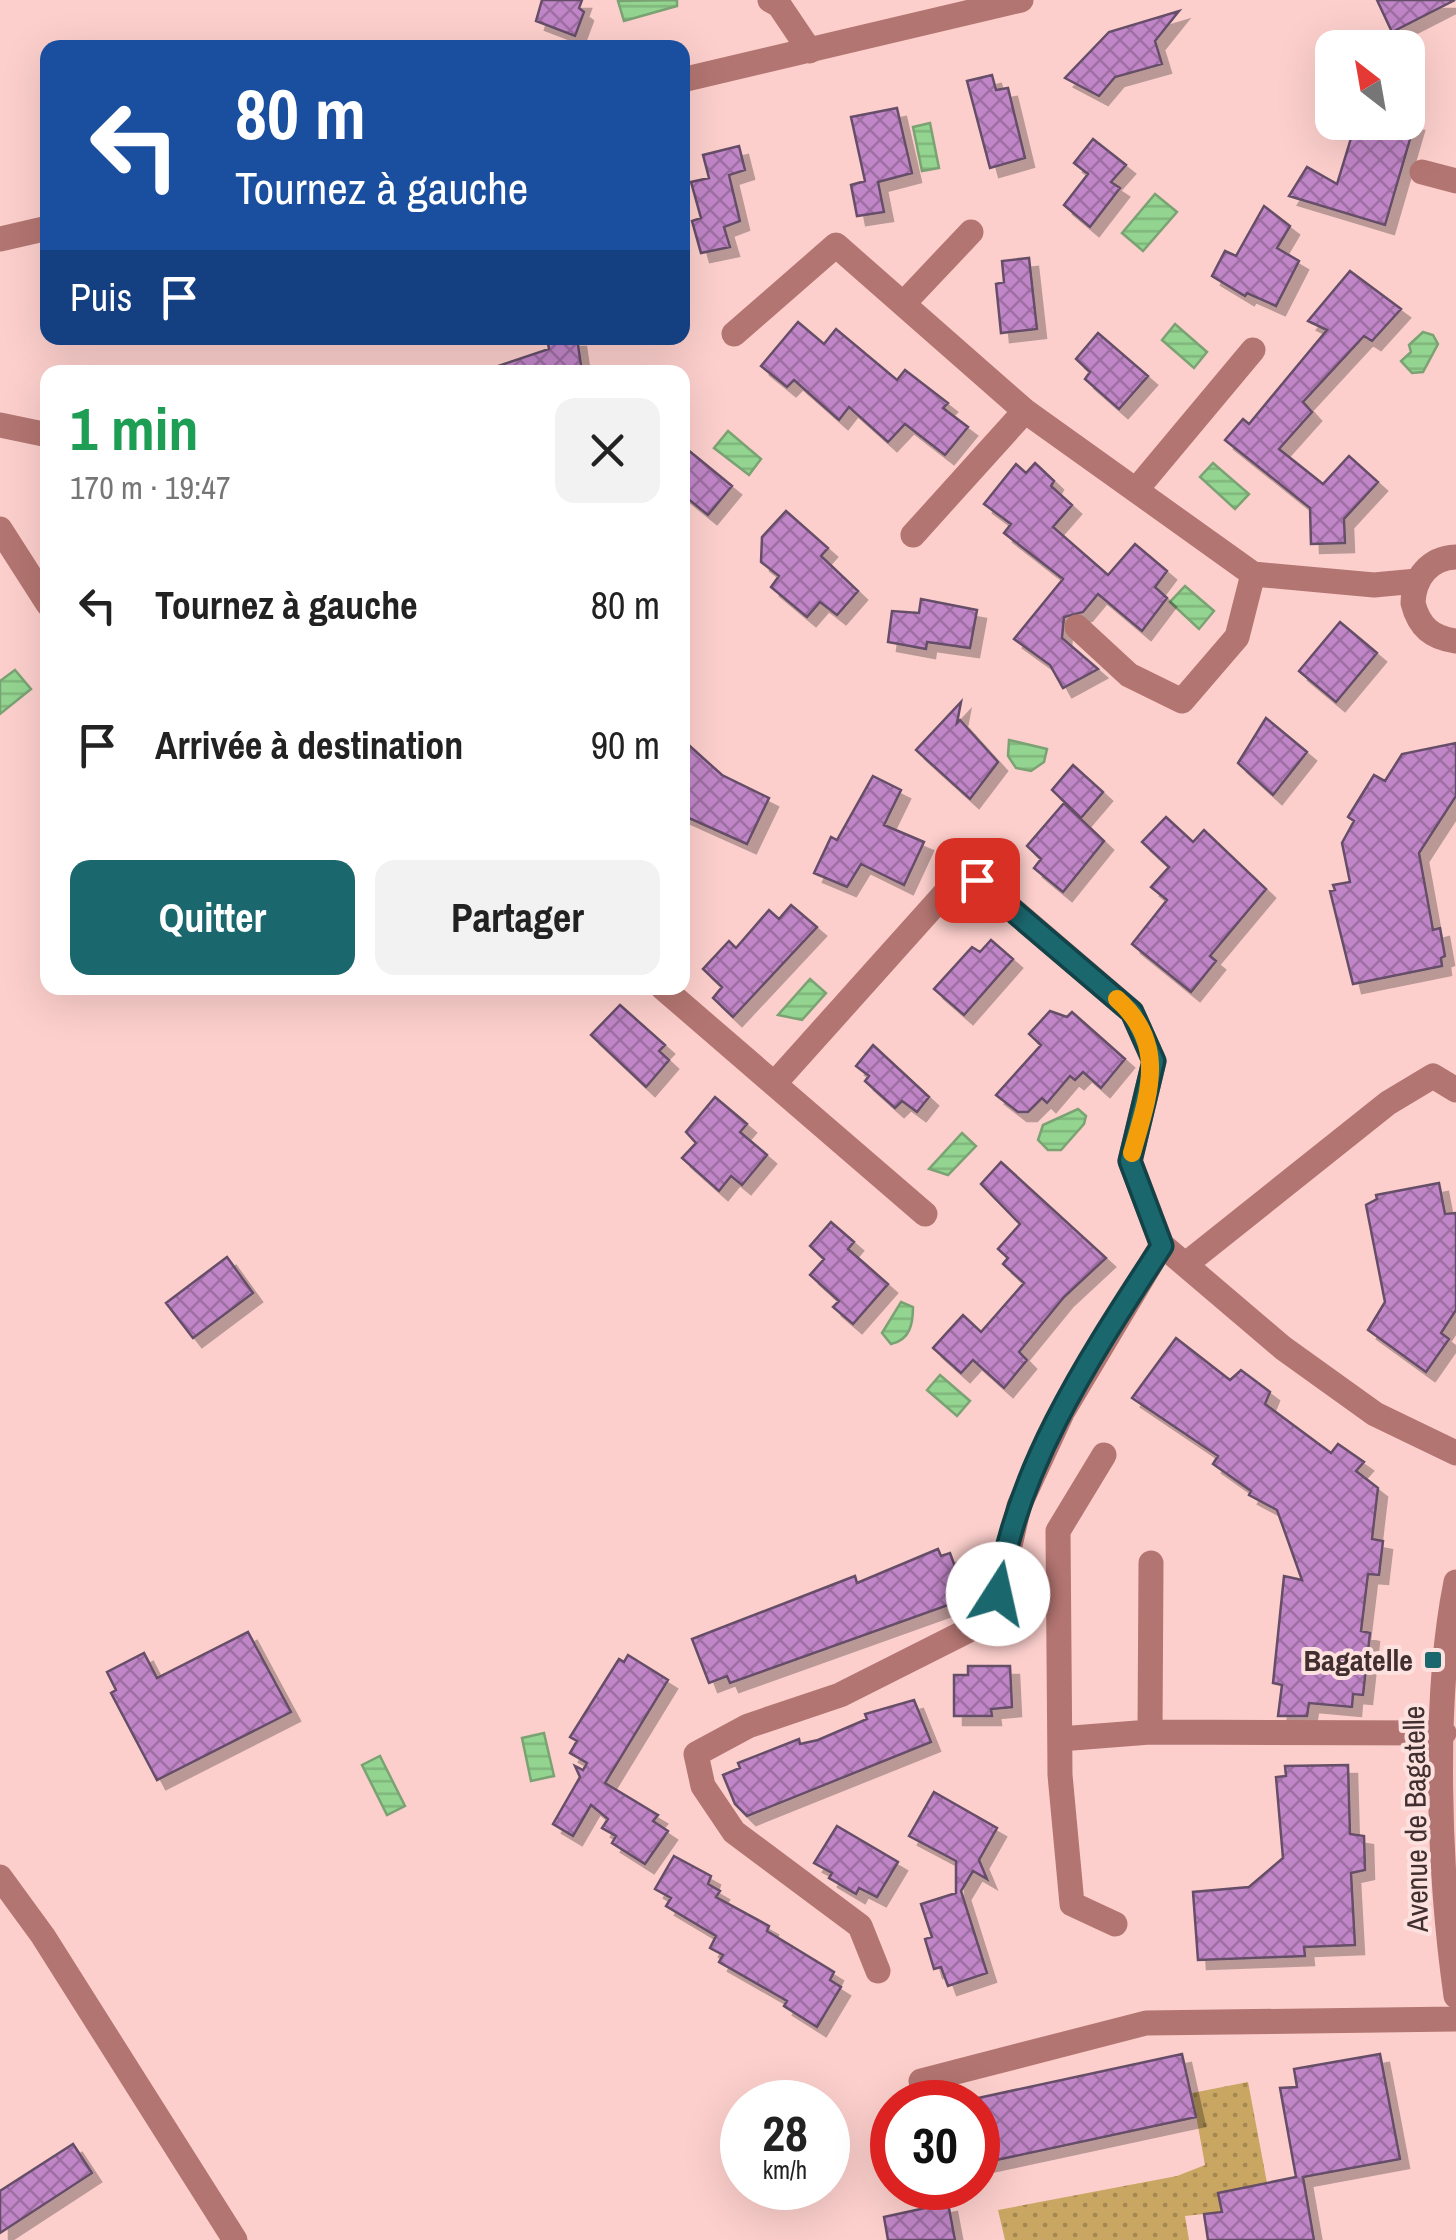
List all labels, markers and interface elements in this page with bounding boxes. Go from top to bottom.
north arrow [1315,30,1425,140]
map controls [1315,30,1425,140]
text: 80 m [235,67,366,161]
icon: left [70,80,200,210]
text: Tournez à gauche [235,157,528,218]
icon: arrive [152,270,207,325]
text: Puis [70,272,132,323]
text: 1 min [70,388,199,469]
button: close [555,398,660,503]
text: 170 m · 19:47 [70,466,230,509]
icon: left [70,578,125,633]
text: Tournez à gauche [155,580,418,631]
text: 80 m [591,580,660,631]
icon: arrive [70,718,125,773]
text: Arrivée à destination [155,720,463,771]
text: 90 m [591,720,660,771]
pin [935,838,1020,923]
icon: arrive [950,853,1005,908]
button: Quitter [70,860,355,975]
button: Partager [375,860,660,975]
position arrow [946,1542,1050,1646]
place label: Bagatelle [1304,1640,1413,1680]
marker: Bagatelle [1422,1649,1444,1671]
street label: Avenue de Bagatelle [1393,1705,1437,1934]
speed limit sign: 30 [870,2080,1000,2210]
text: 28 [762,2099,808,2167]
text: km/h [763,2153,807,2187]

